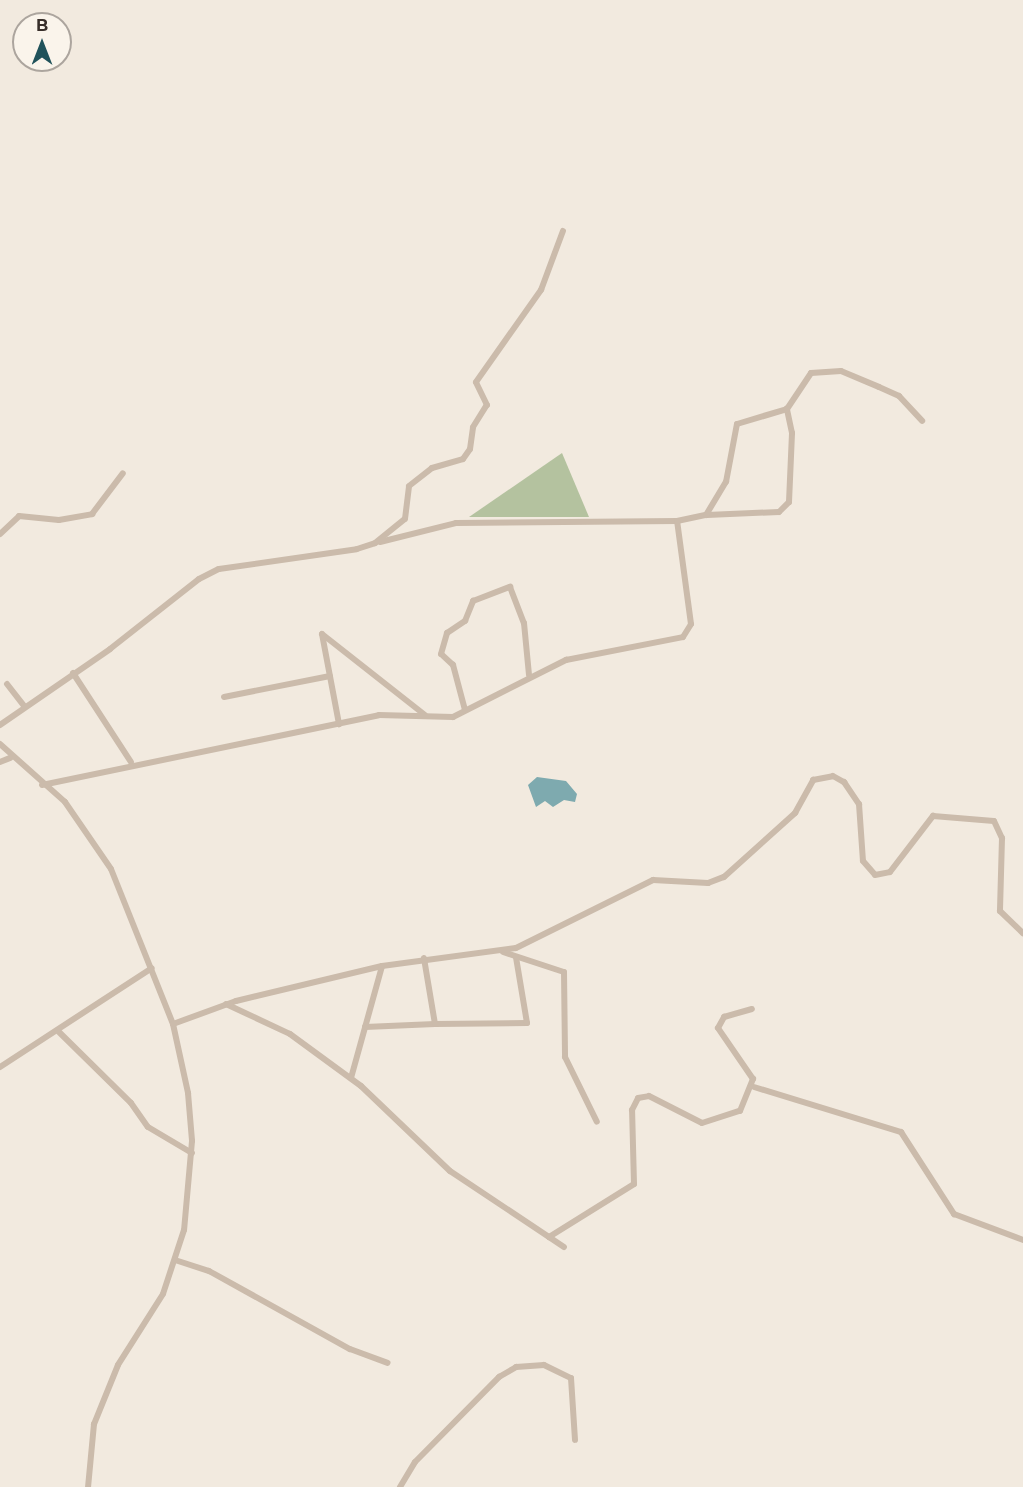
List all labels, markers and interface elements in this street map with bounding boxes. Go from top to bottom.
north arrow [12,12,72,72]
text: B [36,16,48,35]

